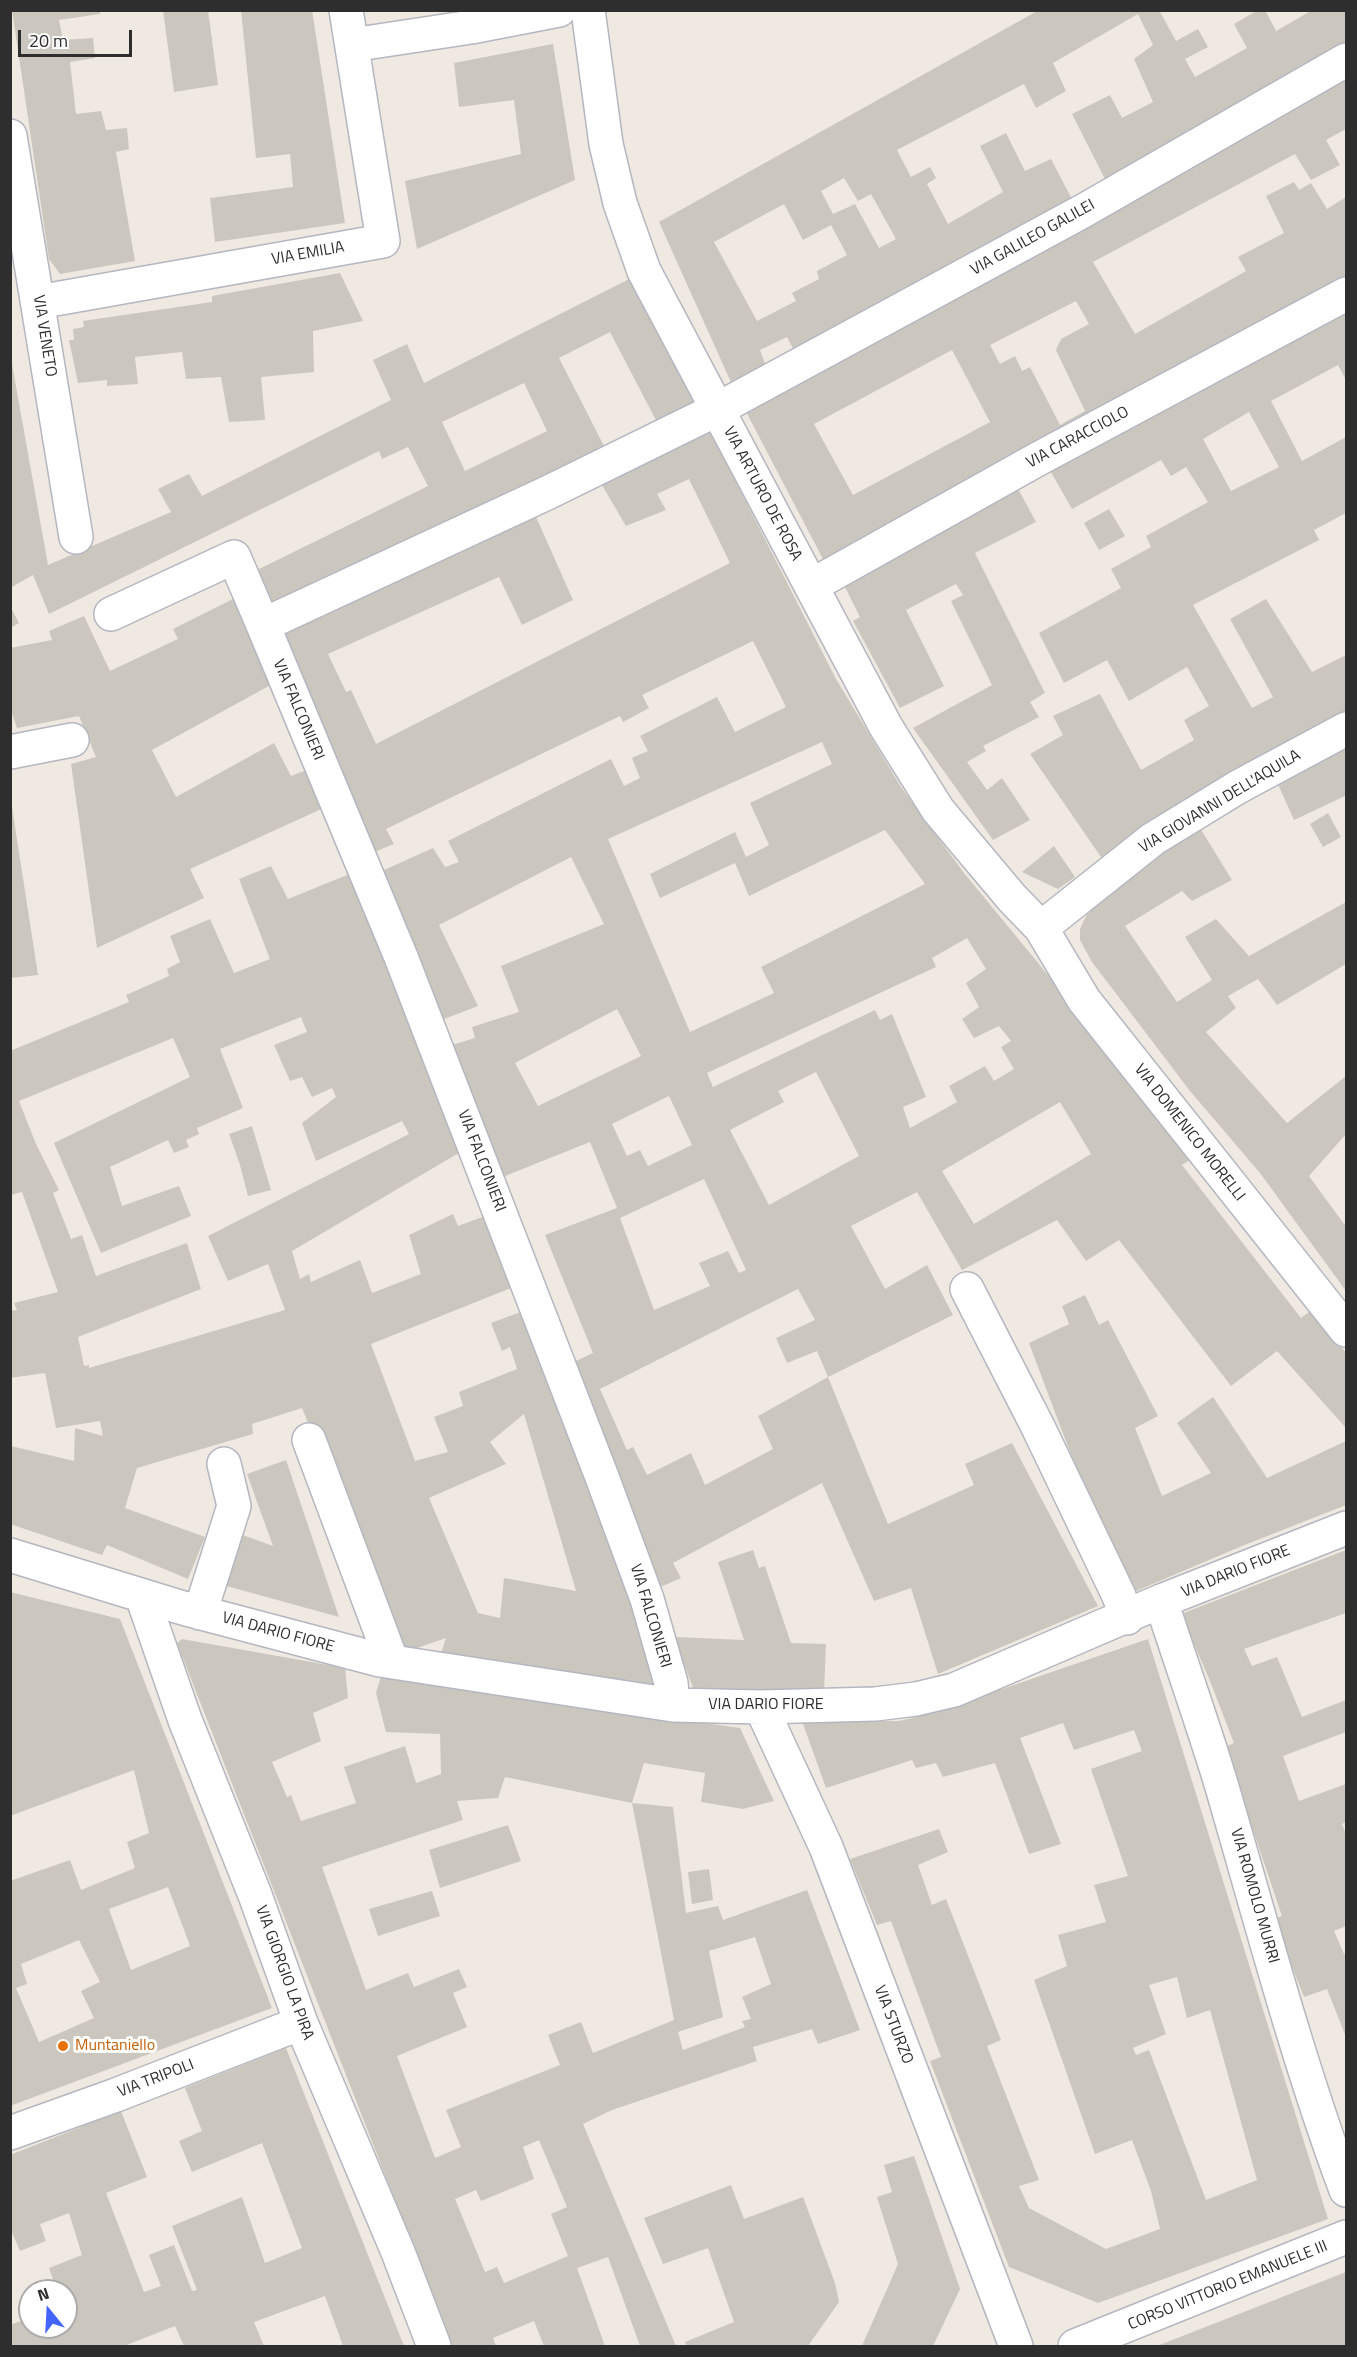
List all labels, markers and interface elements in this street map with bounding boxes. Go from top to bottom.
scale bar [21,18,135,56]
text: 20 m [29,27,68,54]
street label: VIA GALILEO GALILEI [967,196,1099,280]
street label: VIA EMILIA [270,238,346,270]
street label: VIA VENETO [28,294,60,378]
street label: VIA CARACCIOLO [1023,403,1133,473]
street label: VIA ARTURO DE ROSA [718,424,806,564]
street label: VIA FALCONIERI [268,657,328,763]
street label: VIA GIOVANNI DELL'AQUILA [1136,746,1304,858]
street label: VIA DOMENICO MORELLI [1129,1061,1249,1205]
street label: VIA FALCONIERI [453,1107,509,1215]
street label: VIA DARIO FIORE [1179,1541,1293,1603]
street label: VIA FALCONIERI [625,1562,675,1670]
street label: VIA DARIO FIORE [220,1609,336,1657]
street label: VIA DARIO FIORE [708,1695,824,1715]
street label: VIA ROMOLO MURRI [1226,1826,1282,1966]
street label: VIA GIORGIO LA PIRA [251,1903,317,2043]
street label: VIA STURZO [869,1983,917,2067]
place label: Muntaniello [75,2036,155,2056]
marker: Muntaniello [56,2039,70,2053]
street label: VIA TRIPOLI [115,2056,197,2102]
street label: CORSO VITTORIO EMANUELE III [1125,2237,1331,2335]
north arrow [18,2279,78,2339]
text: N [34,2281,52,2307]

